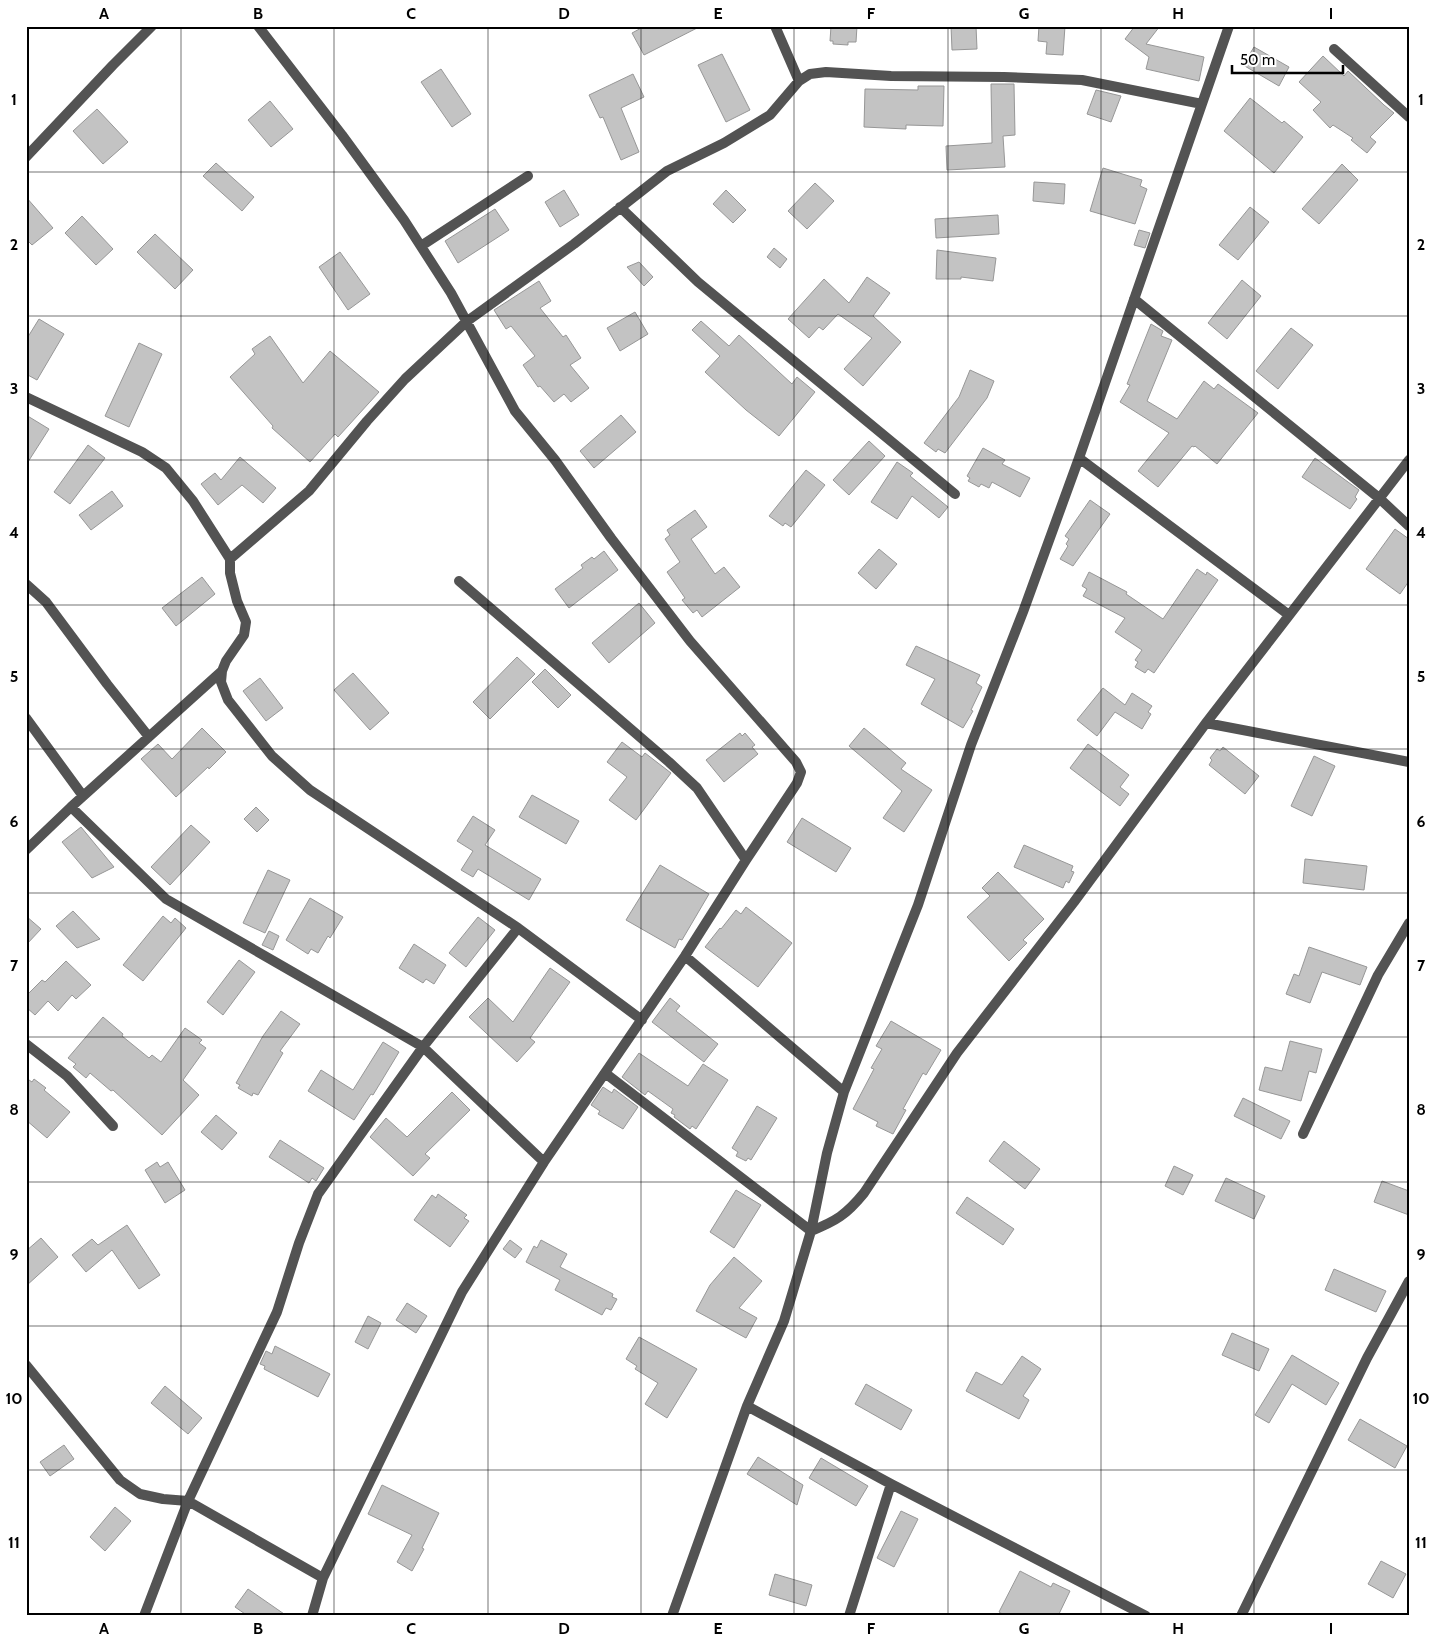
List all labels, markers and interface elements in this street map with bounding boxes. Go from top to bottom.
text: A [99,4,109,23]
text: B [253,4,263,23]
text: C [406,4,416,23]
text: D [558,4,570,23]
text: E [713,4,723,23]
text: F [867,4,876,23]
text: G [1019,4,1029,23]
text: H [1172,4,1184,23]
text: I [1329,4,1333,23]
scale bar [1232,42,1344,74]
text: 50 m [1240,51,1275,69]
text: 1 [11,90,17,109]
text: 1 [1418,90,1424,109]
text: 2 [10,235,18,254]
text: 2 [1417,235,1425,254]
text: 3 [10,379,18,398]
text: 3 [1417,379,1425,398]
text: 4 [9,523,19,542]
text: 4 [1416,523,1426,542]
text: 5 [10,667,18,686]
text: 5 [1417,667,1425,686]
text: 6 [10,812,19,831]
text: 6 [1417,812,1426,831]
text: 7 [10,956,19,975]
text: 7 [1417,956,1426,975]
text: 8 [9,1100,19,1119]
text: 8 [1416,1100,1426,1119]
text: 9 [10,1245,19,1264]
text: 9 [1417,1245,1426,1264]
text: 10 [5,1389,23,1408]
text: 10 [1412,1389,1430,1408]
text: 11 [8,1533,20,1552]
text: 11 [1415,1533,1427,1552]
text: A [99,1619,109,1638]
text: B [253,1619,263,1638]
text: C [406,1619,416,1638]
text: D [558,1619,570,1638]
text: E [713,1619,723,1638]
text: F [867,1619,876,1638]
text: G [1019,1619,1029,1638]
text: H [1172,1619,1184,1638]
text: I [1329,1619,1333,1638]

